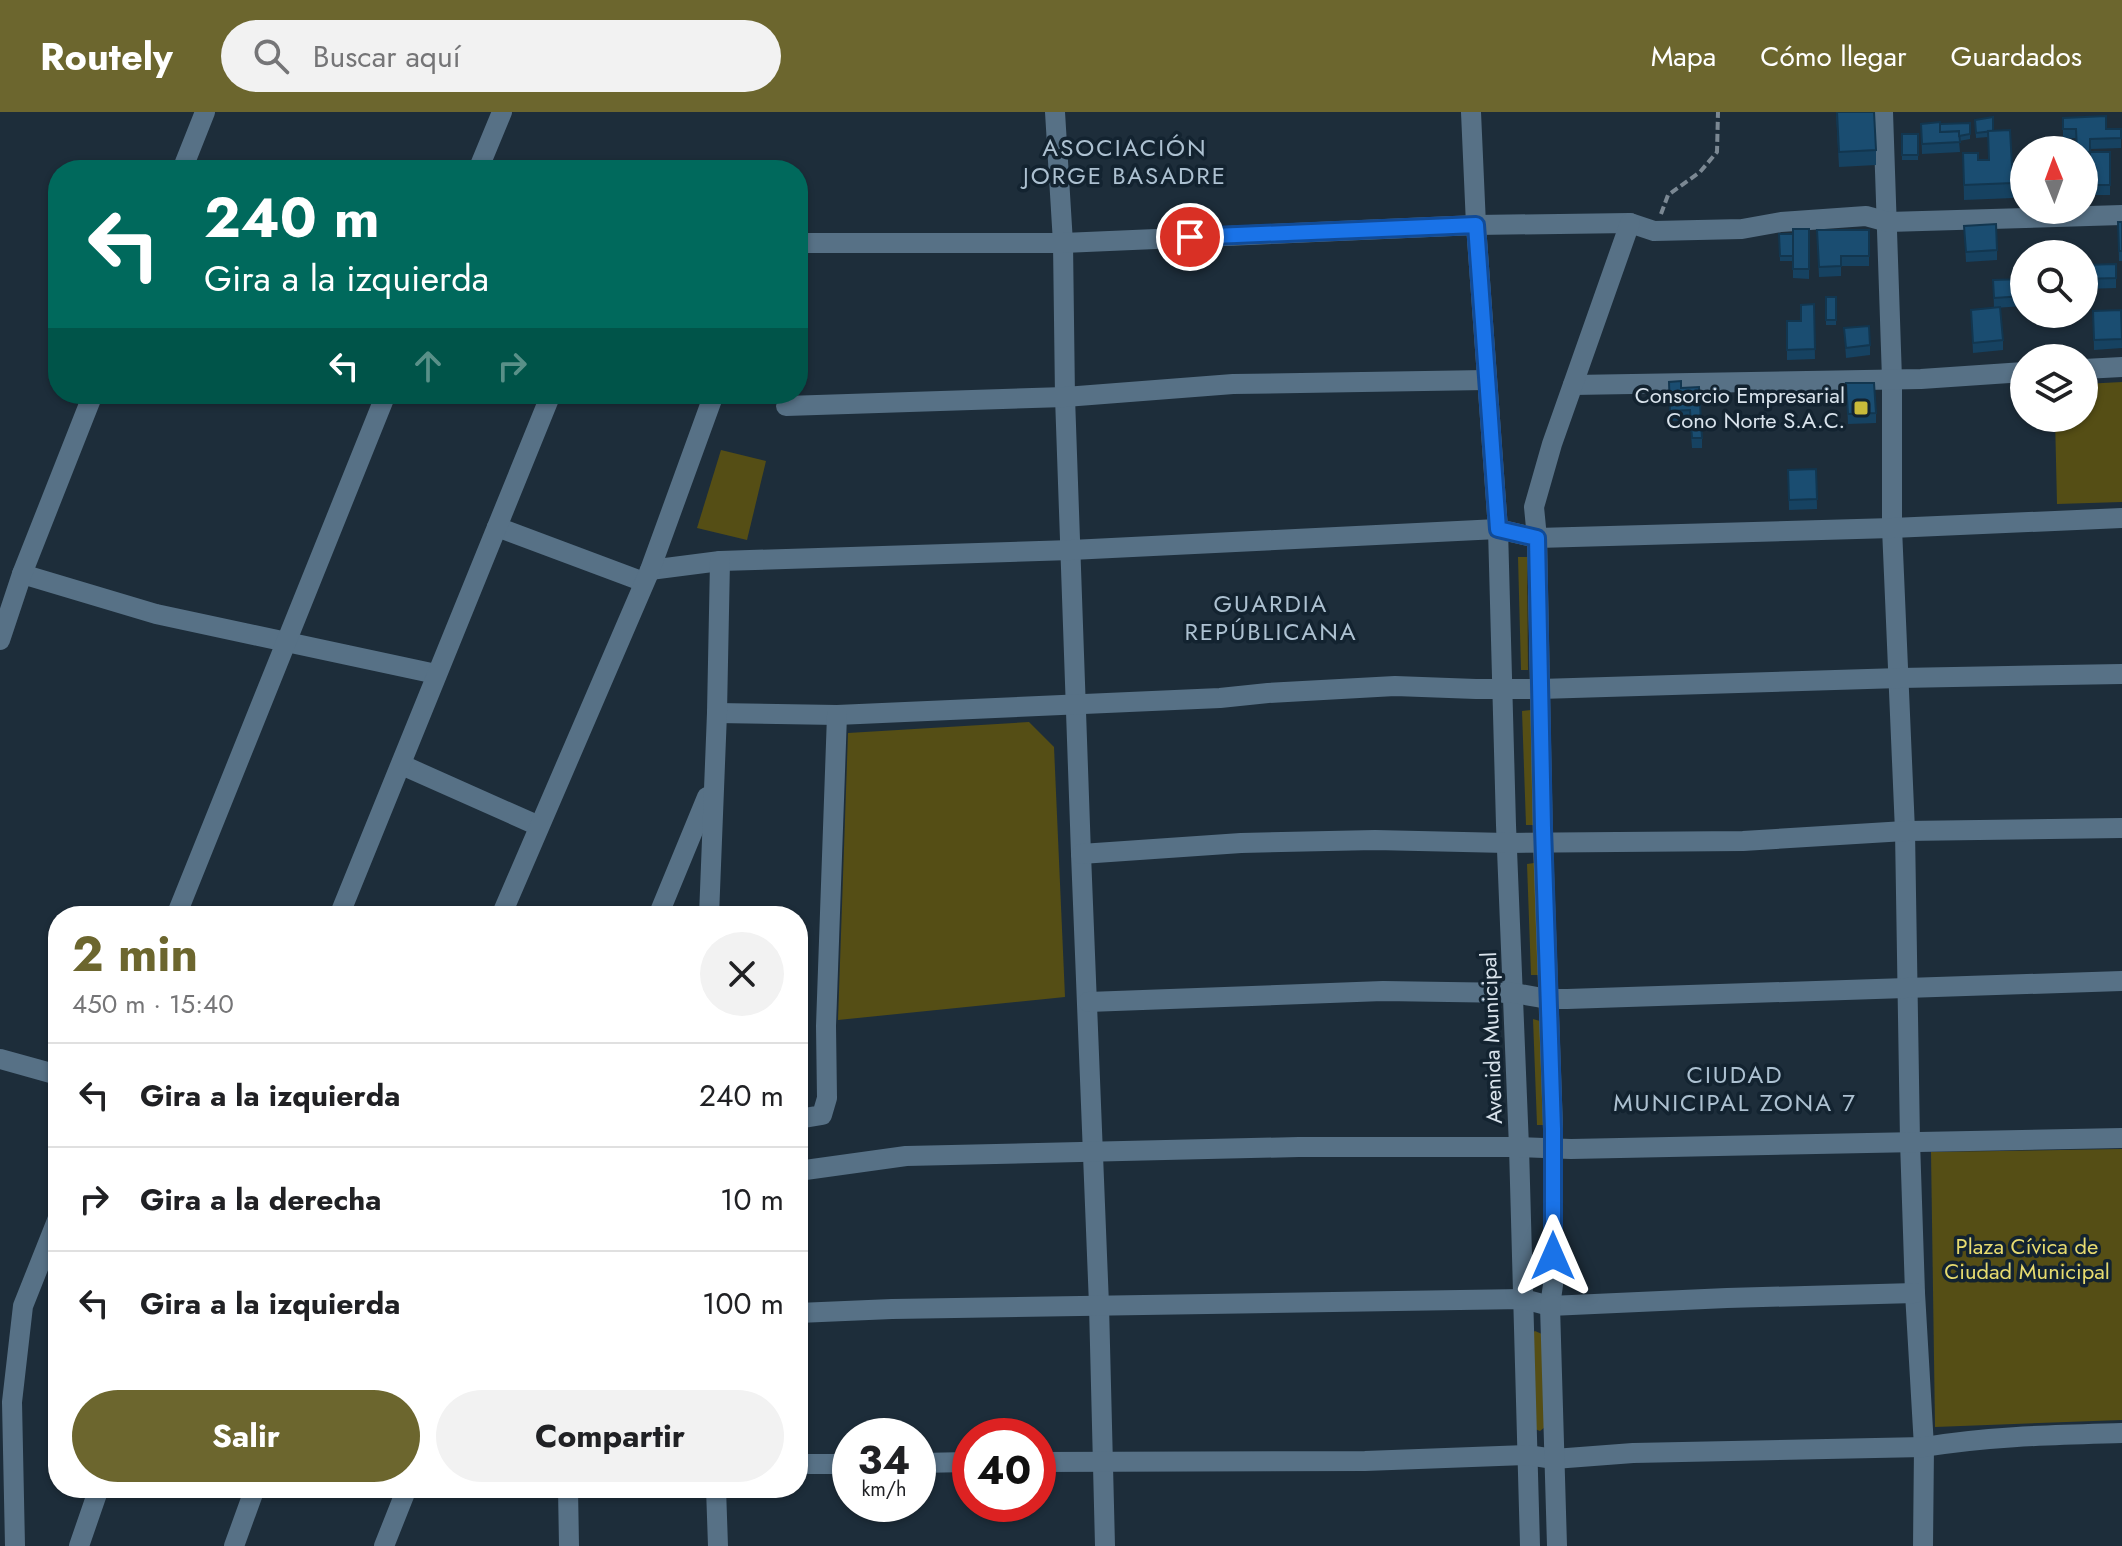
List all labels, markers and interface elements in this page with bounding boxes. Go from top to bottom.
search box [221,20,781,92]
text: Routely [40,29,173,84]
icon: search [249,34,293,78]
text: Buscar aquí [313,35,461,78]
text: Mapa [1651,36,1716,77]
text: Cómo llegar [1760,36,1907,77]
text: Guardados [1951,36,2082,77]
district label: ASOCIACIÓN JORGE BASADRE [1020,130,1227,193]
north arrow [2010,136,2098,224]
map controls [2010,136,2098,432]
text: 240 m [204,177,380,258]
icon: left [72,192,176,296]
pin [1156,203,1224,271]
icon: arrive [1168,215,1212,259]
button: search [2010,240,2098,328]
text: Gira a la izquierda [204,252,489,304]
icon: left [322,344,366,388]
icon: ahead [406,344,450,388]
icon: right [490,344,534,388]
button: layers [2010,344,2098,432]
place label: Consorcio Empresarial Cono Norte S.A.C. [1635,379,1845,436]
marker: Consorcio Empresarial Cono Norte S.A.C. [1852,399,1870,417]
district label: GUARDIA REPÚBLICANA [1184,586,1358,649]
text: 2 min [72,920,198,989]
button: close [700,932,784,1016]
street label: Avenida Municipal [1472,951,1510,1125]
text: 450 m · 15:40 [72,985,234,1023]
district label: CIUDAD MUNICIPAL ZONA 7 [1613,1057,1857,1120]
icon: left [72,1073,116,1117]
text: Gira a la izquierda [140,1074,400,1117]
text: 240 m [699,1074,784,1117]
icon: right [72,1177,116,1221]
text: Gira a la derecha [140,1178,381,1221]
text: 10 m [720,1178,784,1221]
position arrow [1511,1214,1595,1298]
park label: Plaza Cívica de Ciudad Municipal [1944,1230,2110,1287]
icon: left [72,1281,116,1325]
text: Gira a la izquierda [140,1282,400,1325]
text: 100 m [702,1282,784,1325]
button: Salir [72,1390,420,1482]
button: Compartir [436,1390,784,1482]
speed limit sign: 40 [952,1418,1056,1522]
text: 34 [858,1431,910,1489]
text: km/h [861,1475,907,1504]

